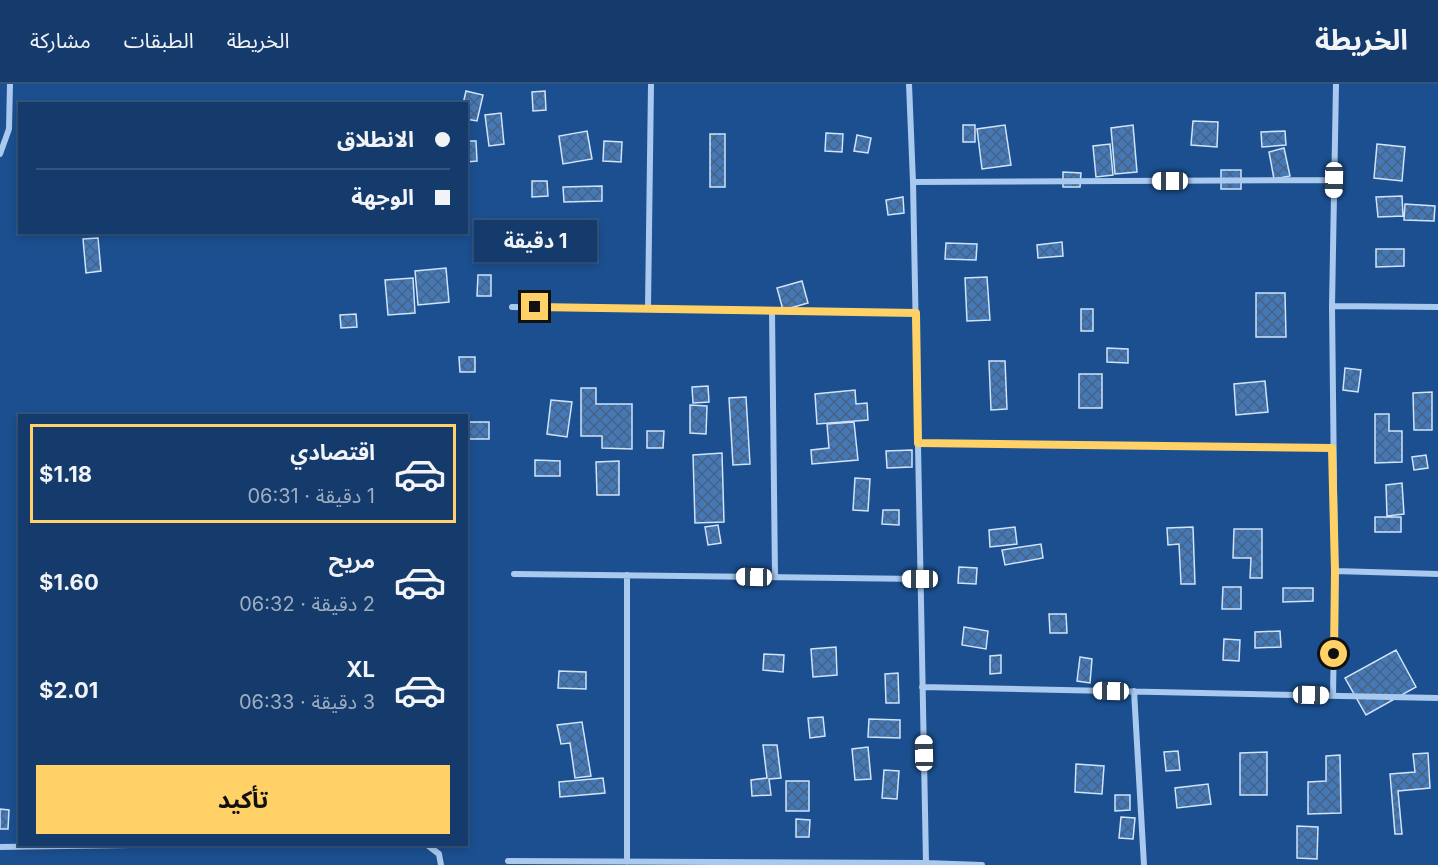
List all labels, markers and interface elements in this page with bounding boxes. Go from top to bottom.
text: الخريطة [1315,23,1408,57]
text: مشاركة [30,28,91,53]
text: الطبقات [124,28,194,53]
text: الخريطة [227,28,290,53]
text: الانطلاق [337,126,414,152]
car [1325,162,1343,198]
car [1152,172,1188,190]
text: الوجهة [351,184,414,210]
callout: 1 دقيقة [474,220,596,262]
text: 1 دقيقة [504,229,567,253]
route end [521,293,548,320]
text: اقتصادي [290,439,375,465]
icon: car [393,447,447,501]
text: $1.18 [39,461,92,487]
text: 1 دقيقة · 06:31 [247,484,375,508]
text: مريح [329,547,375,573]
icon: car [393,555,447,609]
car [736,568,772,586]
text: $1.60 [39,569,99,595]
car [902,570,938,588]
text: 2 دقيقة · 06:32 [239,592,375,616]
route start [1320,640,1347,667]
text: XL [346,656,375,682]
icon: car [393,663,447,717]
text: $2.01 [39,677,98,703]
car [1093,682,1129,700]
car [1293,686,1329,704]
text: 3 دقيقة · 06:33 [239,690,375,714]
car [915,735,933,771]
button: تأكيد [36,765,450,834]

